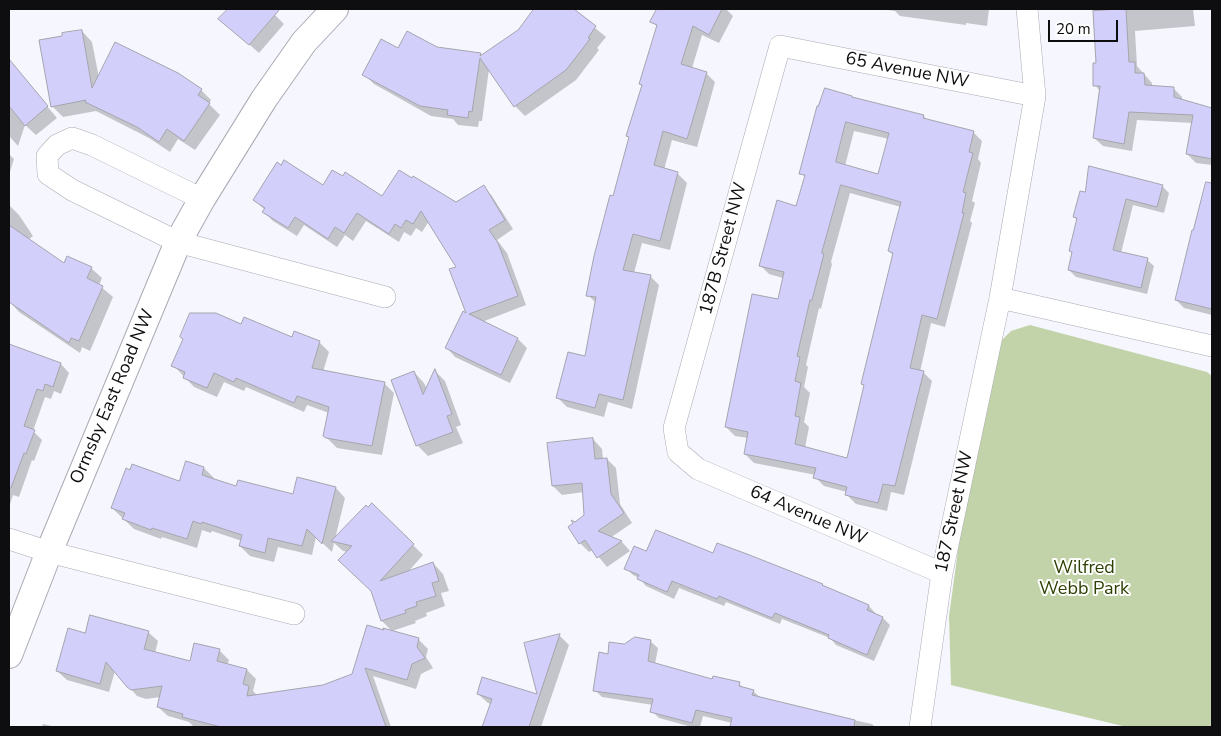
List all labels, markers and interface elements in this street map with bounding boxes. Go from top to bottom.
scale bar [1051,10,1121,42]
text: 20 m [1056,19,1091,39]
street label: 65 Avenue NW [843,48,971,94]
street label: 187B Street NW [696,180,752,318]
street label: Ormsby East Road NW [66,306,160,488]
street label: 187 Street NW [932,449,978,575]
street label: 64 Avenue NW [746,482,870,550]
park label: Wilfred Webb Park [1039,558,1129,600]

